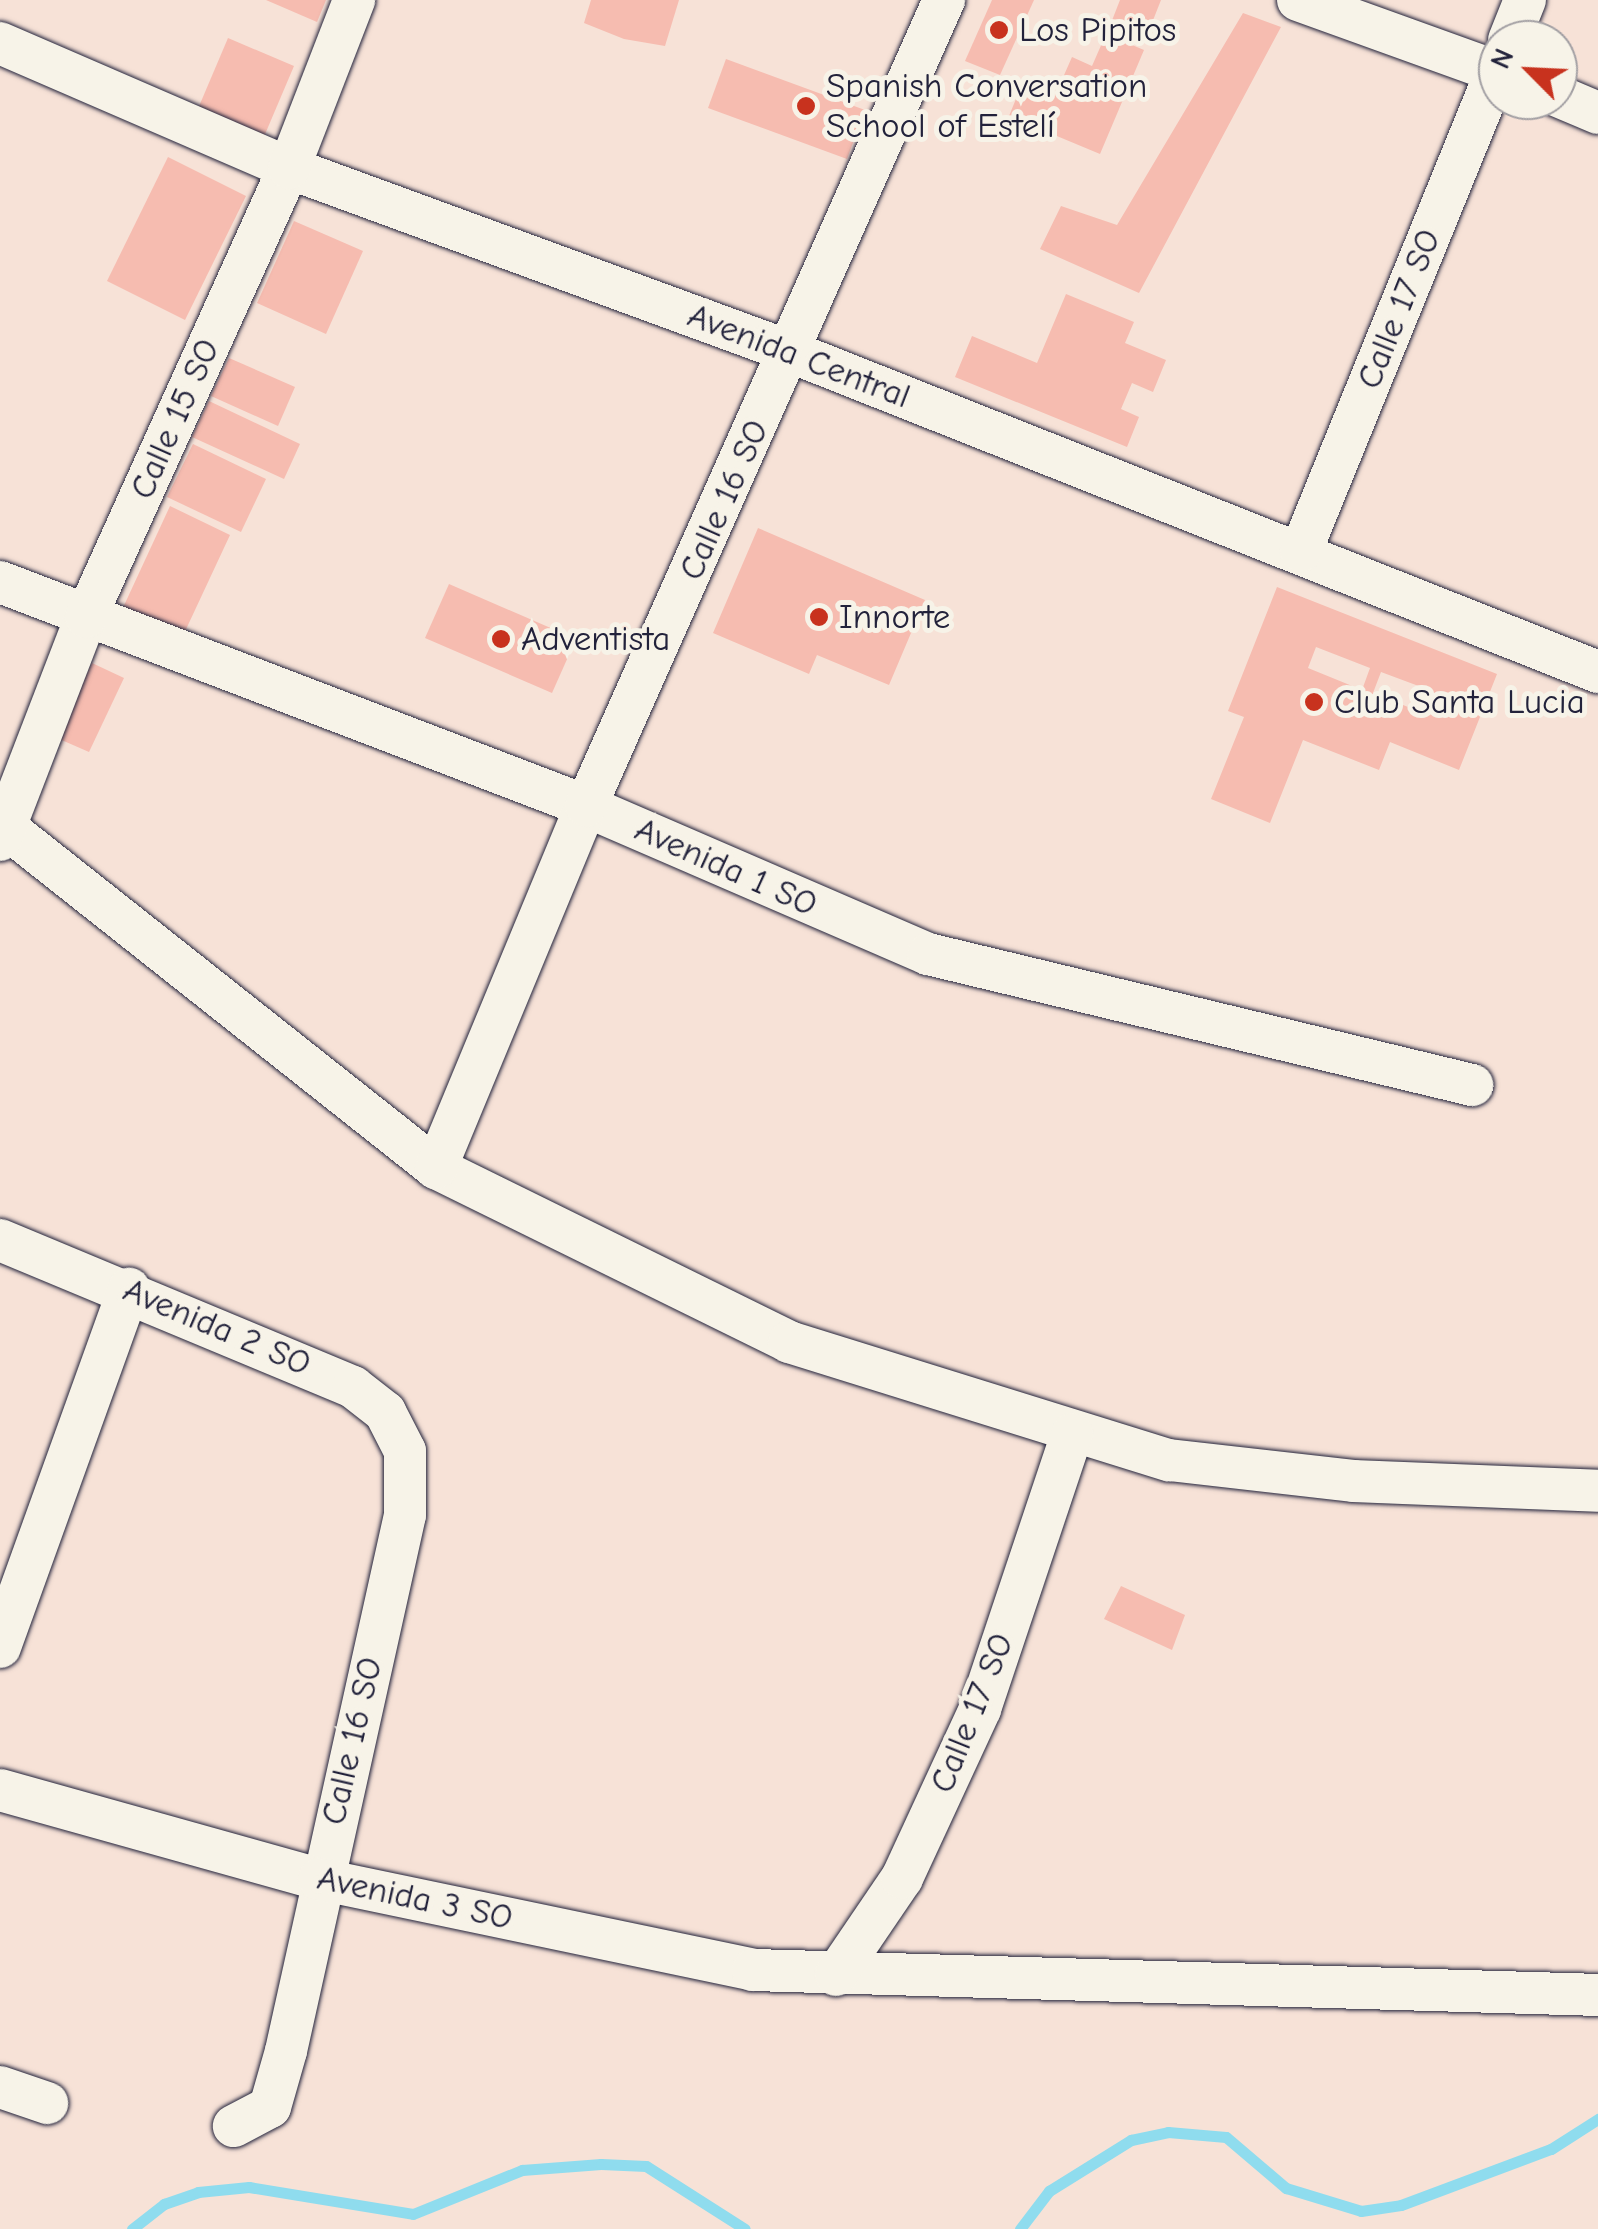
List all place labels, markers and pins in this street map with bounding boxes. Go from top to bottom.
place label: Los Pipitos [1019,9,1176,51]
marker: Los Pipitos [988,19,1010,41]
place label: Spanish Conversation School of Estelí [826,65,1147,147]
marker: Spanish Conversation School of Estelí [795,95,817,117]
place label: Innorte [839,596,950,638]
marker: Innorte [808,606,830,628]
place label: Adventista [521,618,670,660]
marker: Adventista [490,628,512,650]
place label: Club Santa Lucia [1334,681,1585,723]
marker: Club Santa Lucia [1303,691,1325,713]

